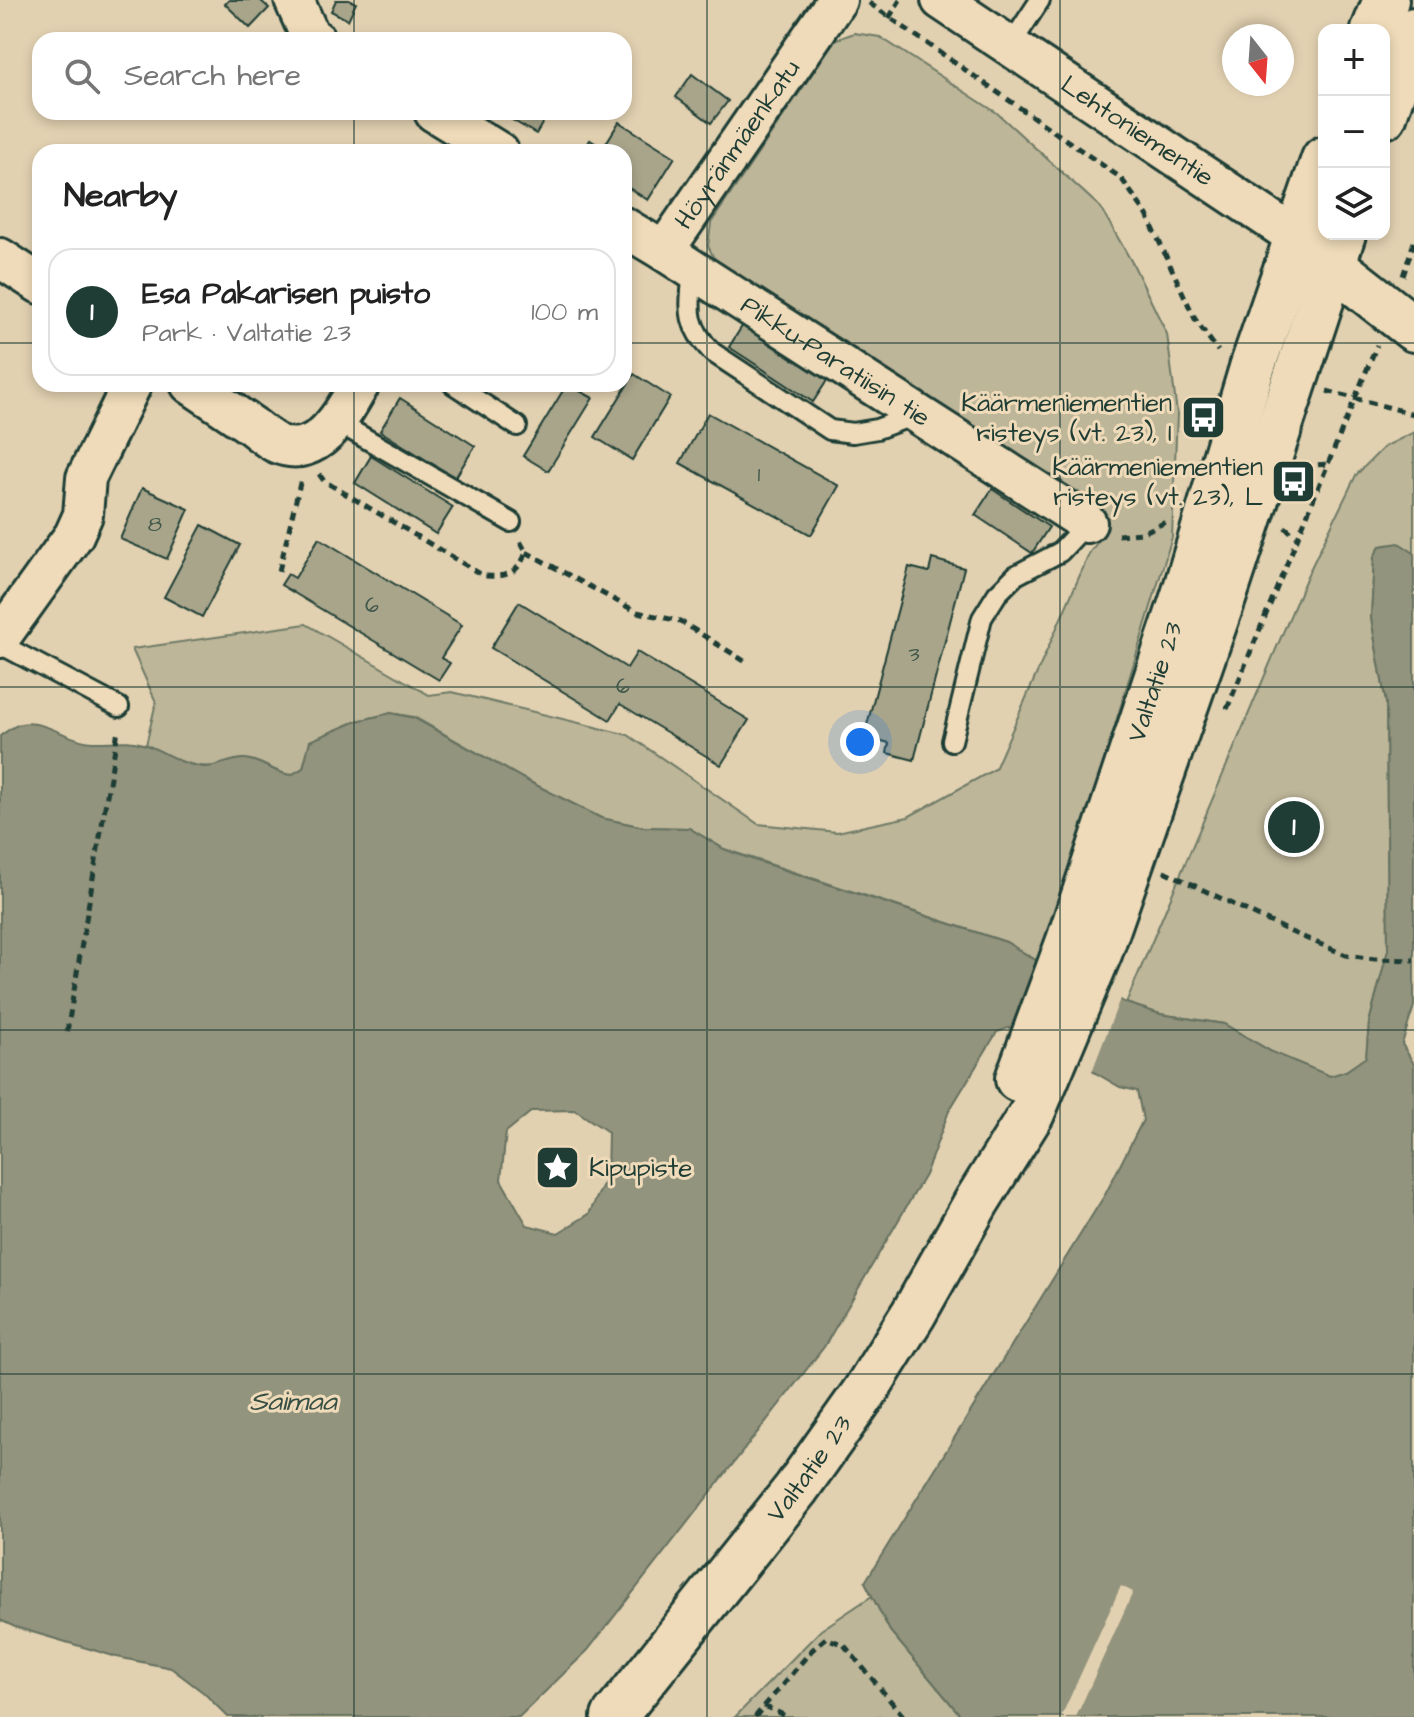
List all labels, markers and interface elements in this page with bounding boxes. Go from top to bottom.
north arrow [1222,24,1294,96]
map controls [1318,24,1390,240]
button: + [1318,24,1390,96]
search box [32,32,632,120]
street label: Höyränmäenkatu [666,52,809,237]
icon: search [60,54,104,98]
text: Search here [124,55,301,97]
street label: Lehtoniementie [1054,67,1221,195]
button: − [1318,96,1390,168]
button: layers [1318,168,1390,240]
text: Nearby [64,172,178,220]
text: Esa Pakarisen puisto [142,273,430,315]
street label: Pikku-Paratiisin tie [734,287,937,436]
text: 1 [90,294,94,330]
text: 100 m [531,294,598,330]
text: Park · Valtatie 23 [142,315,351,351]
place label: Käärmeniementien risteys (vt. 23), I [961,385,1172,453]
bus stop icon: Käärmeniementien risteys (vt. 23), I [1179,394,1227,442]
place label: Käärmeniementien risteys (vt. 23), L [1052,449,1263,517]
bus stop icon: Käärmeniementien risteys (vt. 23), L [1270,458,1318,506]
house number: 1 [758,459,761,490]
house number: 8 [148,509,162,540]
house number: 6 [365,590,379,621]
street label: Valtatie 23 [1118,617,1192,747]
house number: 3 [908,639,920,670]
house number: 6 [616,671,630,702]
your location [840,722,880,762]
pin: 1 [1268,797,1320,857]
place icon: Kipupiste [534,1144,582,1192]
place label: Kipupiste [589,1150,692,1186]
water label: Saimaa [250,1382,338,1421]
street label: Valtatie 23 [758,1408,861,1530]

